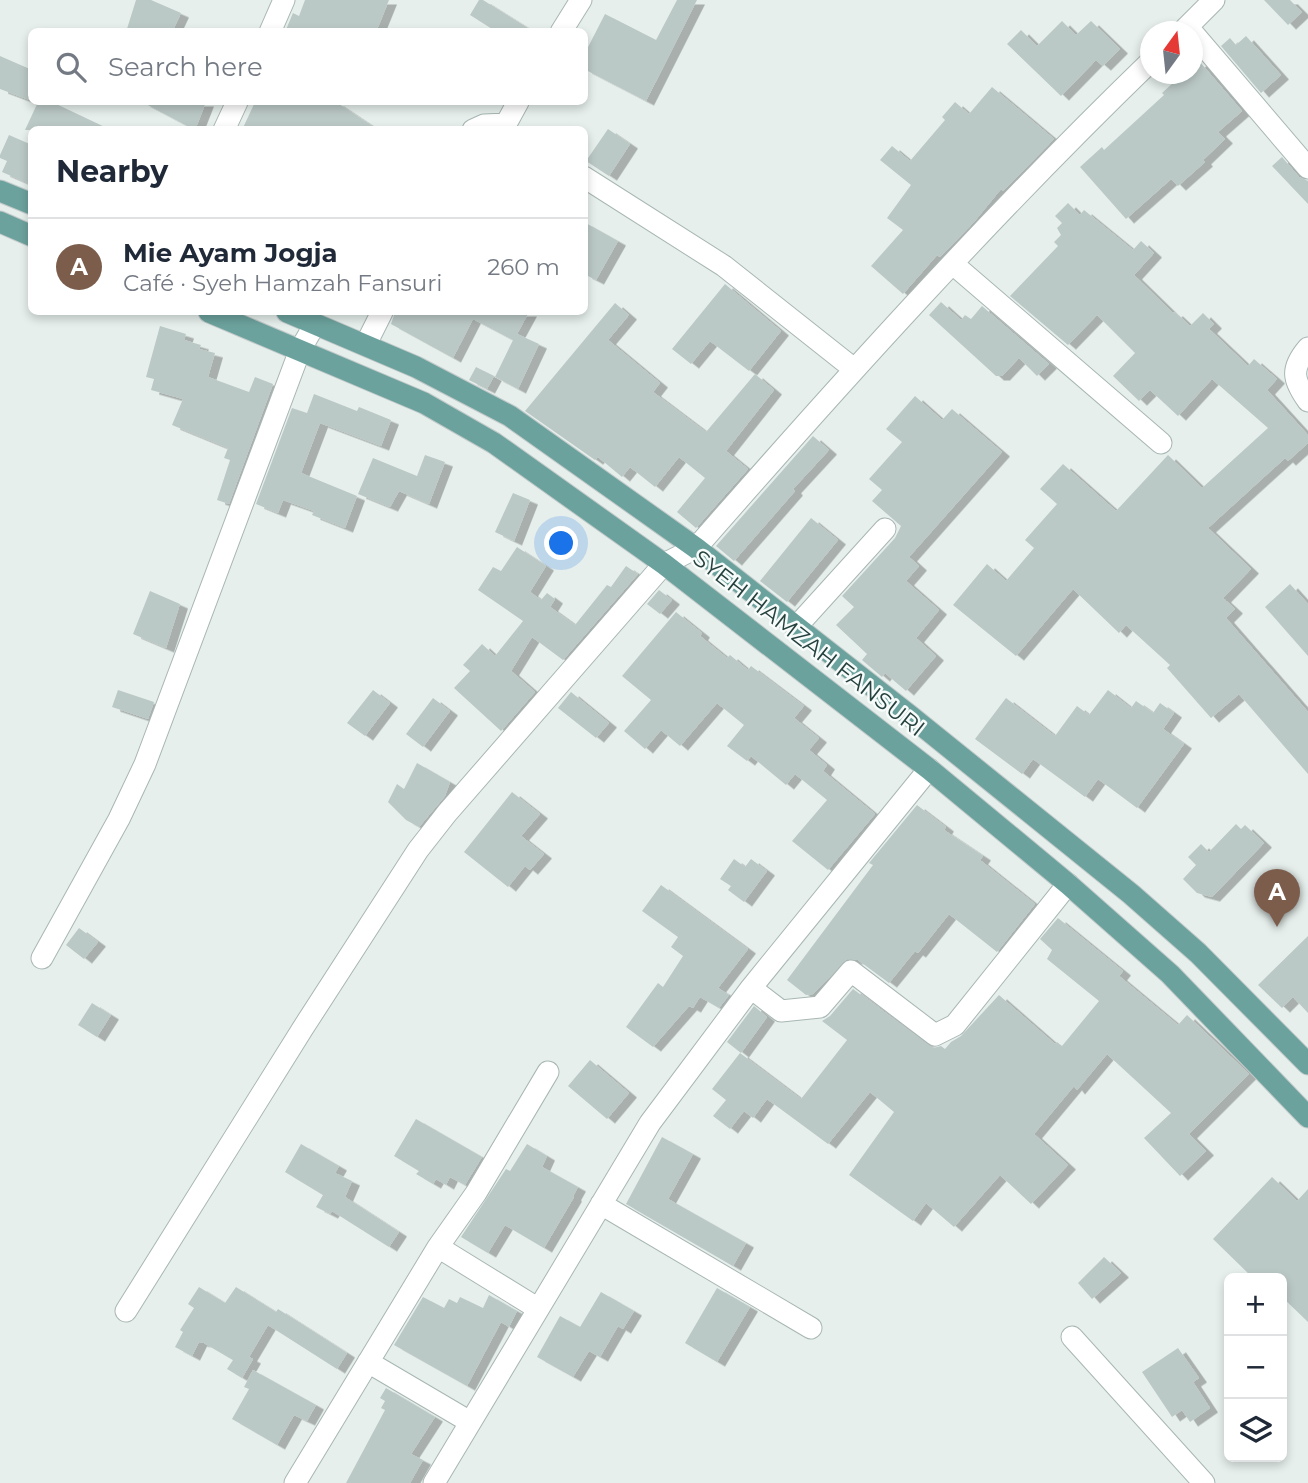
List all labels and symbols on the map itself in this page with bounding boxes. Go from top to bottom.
north arrow [1140,21,1203,84]
your location [544,526,578,560]
street label: SYEH HAMZAH FANSURI [688,544,930,742]
pin: A [1254,869,1300,927]

